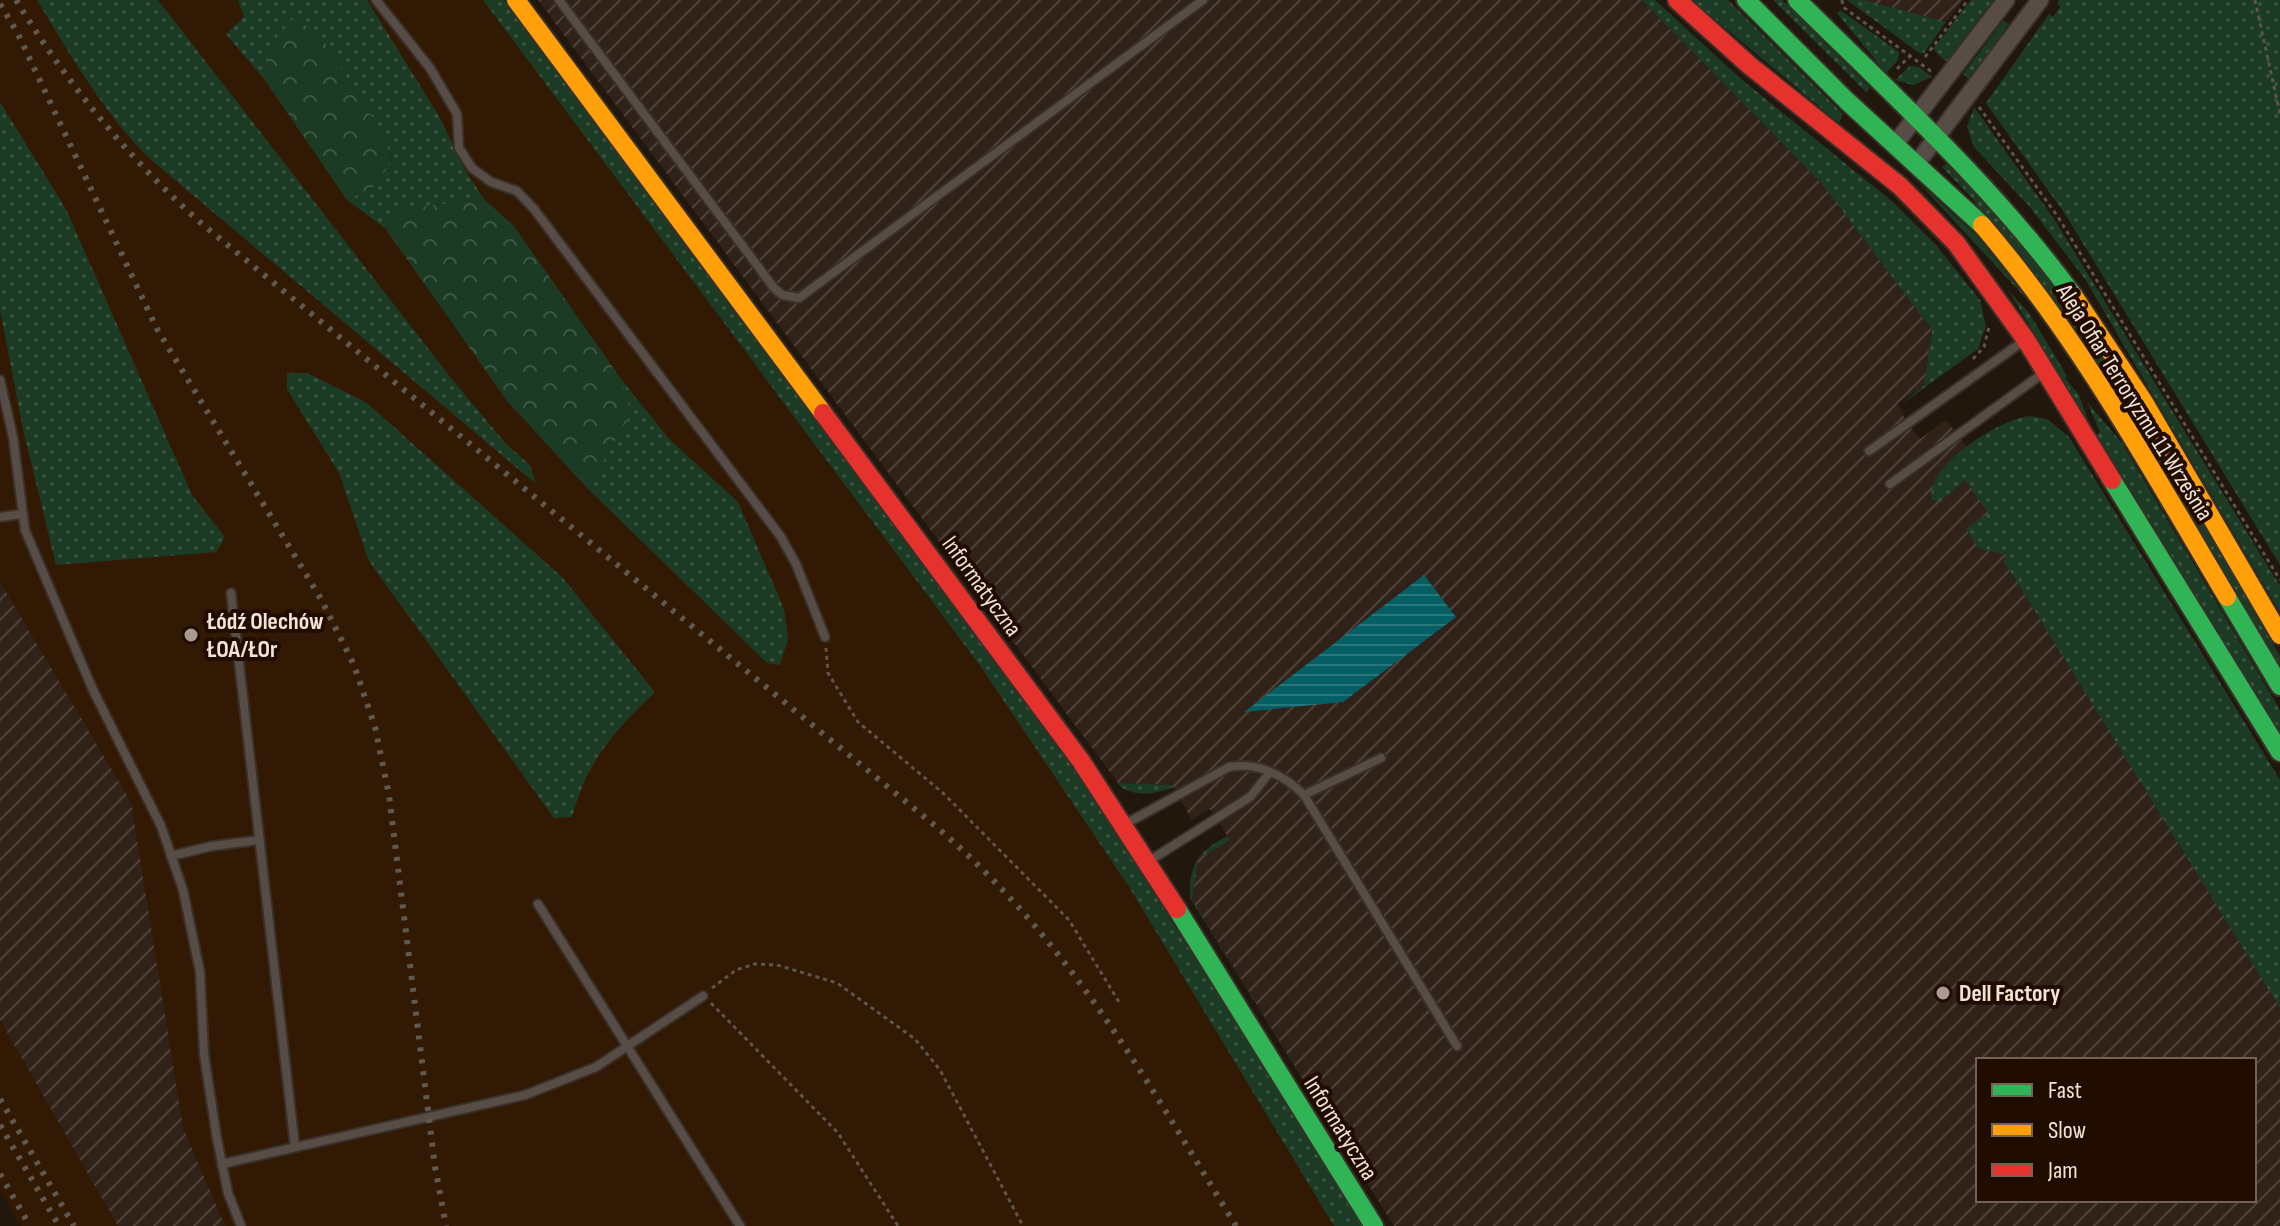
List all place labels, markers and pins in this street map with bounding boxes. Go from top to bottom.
place label: Łódź Olechów ŁOA/ŁOr [206,607,324,664]
marker: Łódź Olechów ŁOA/ŁOr [182,626,200,644]
place label: Dell Factory [1959,979,2060,1008]
marker: Dell Factory [1934,984,1952,1002]

